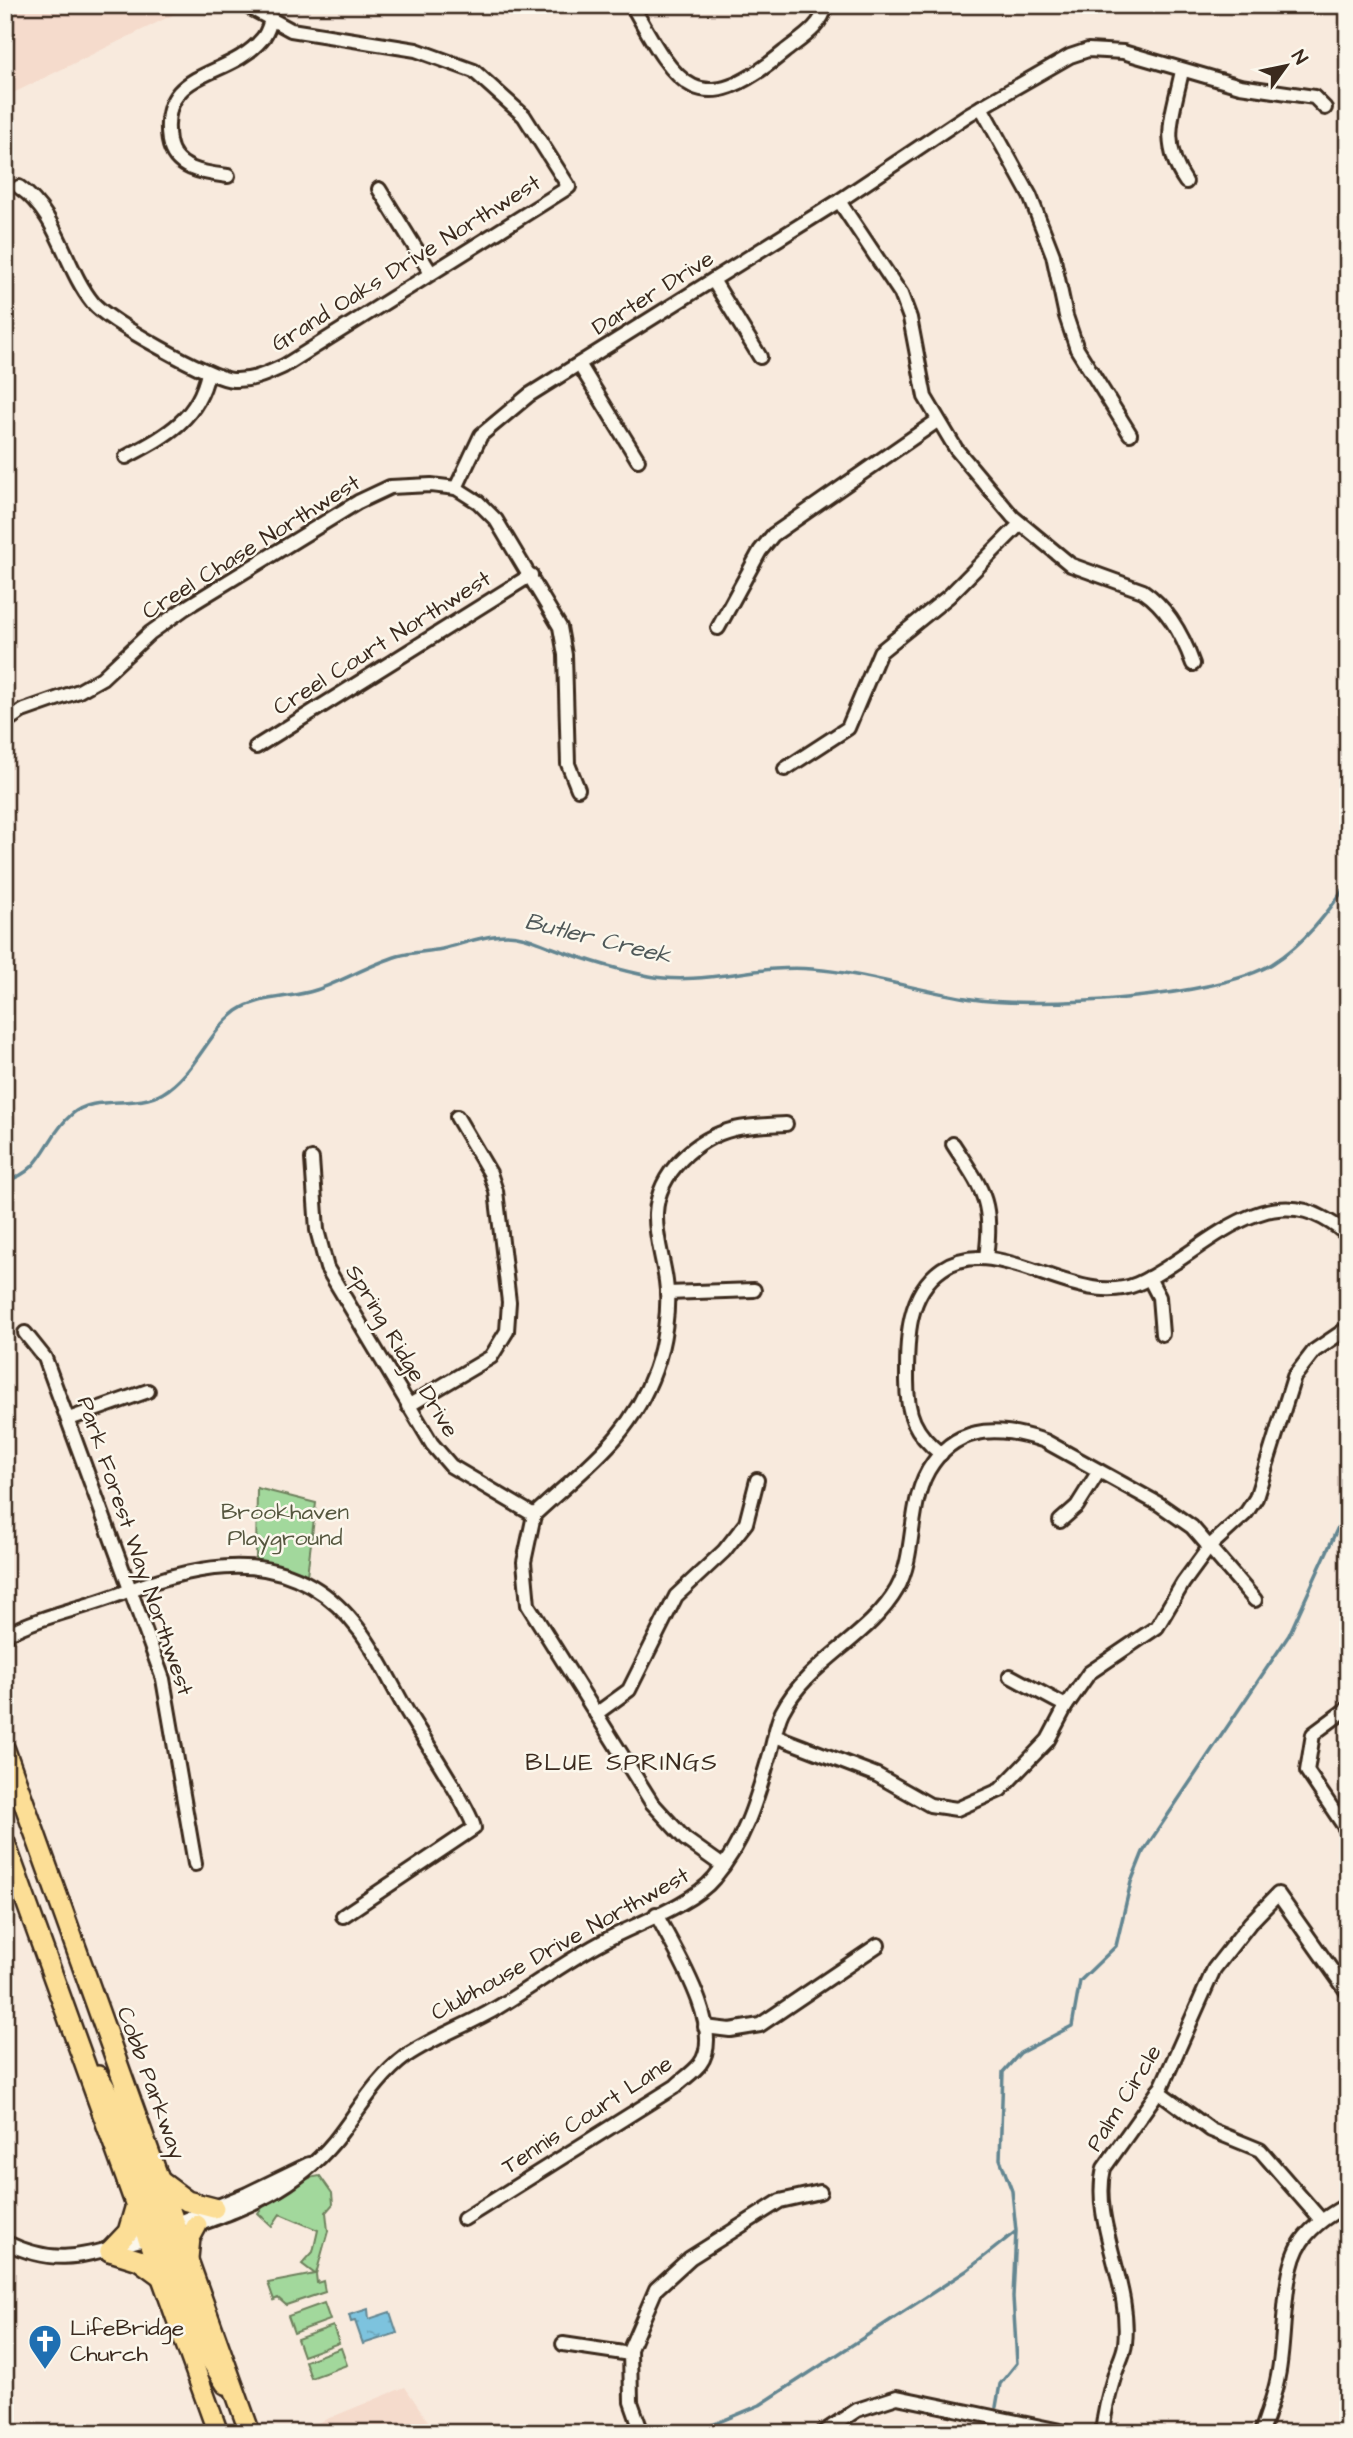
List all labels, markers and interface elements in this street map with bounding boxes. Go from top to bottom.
north arrow [1252,32,1322,102]
text: N [1284,45,1314,70]
street label: Grand Oaks Drive Northwest [265,166,547,359]
street label: Darter Drive [586,243,720,343]
street label: Creel Chase Northwest [136,466,367,627]
street label: Creel Court Northwest [267,562,498,723]
water label: Butler Creek [521,904,676,974]
street label: Spring Ridge Drive [337,1258,466,1444]
street label: Park Forest Way Northwest [68,1392,202,1701]
park label: Brookhaven Playground [221,1496,349,1555]
district label: BLUE SPRINGS [525,1746,719,1780]
street label: Clubhouse Drive Northwest [425,1859,696,2029]
street label: Cobb Parkway [108,2002,194,2165]
street label: Palm Circle [1079,2039,1169,2157]
street label: Tennis Court Lane [495,2048,679,2182]
place label: LifeBridge Church [70,2312,184,2370]
church icon: LifeBridge Church [26,2322,64,2371]

